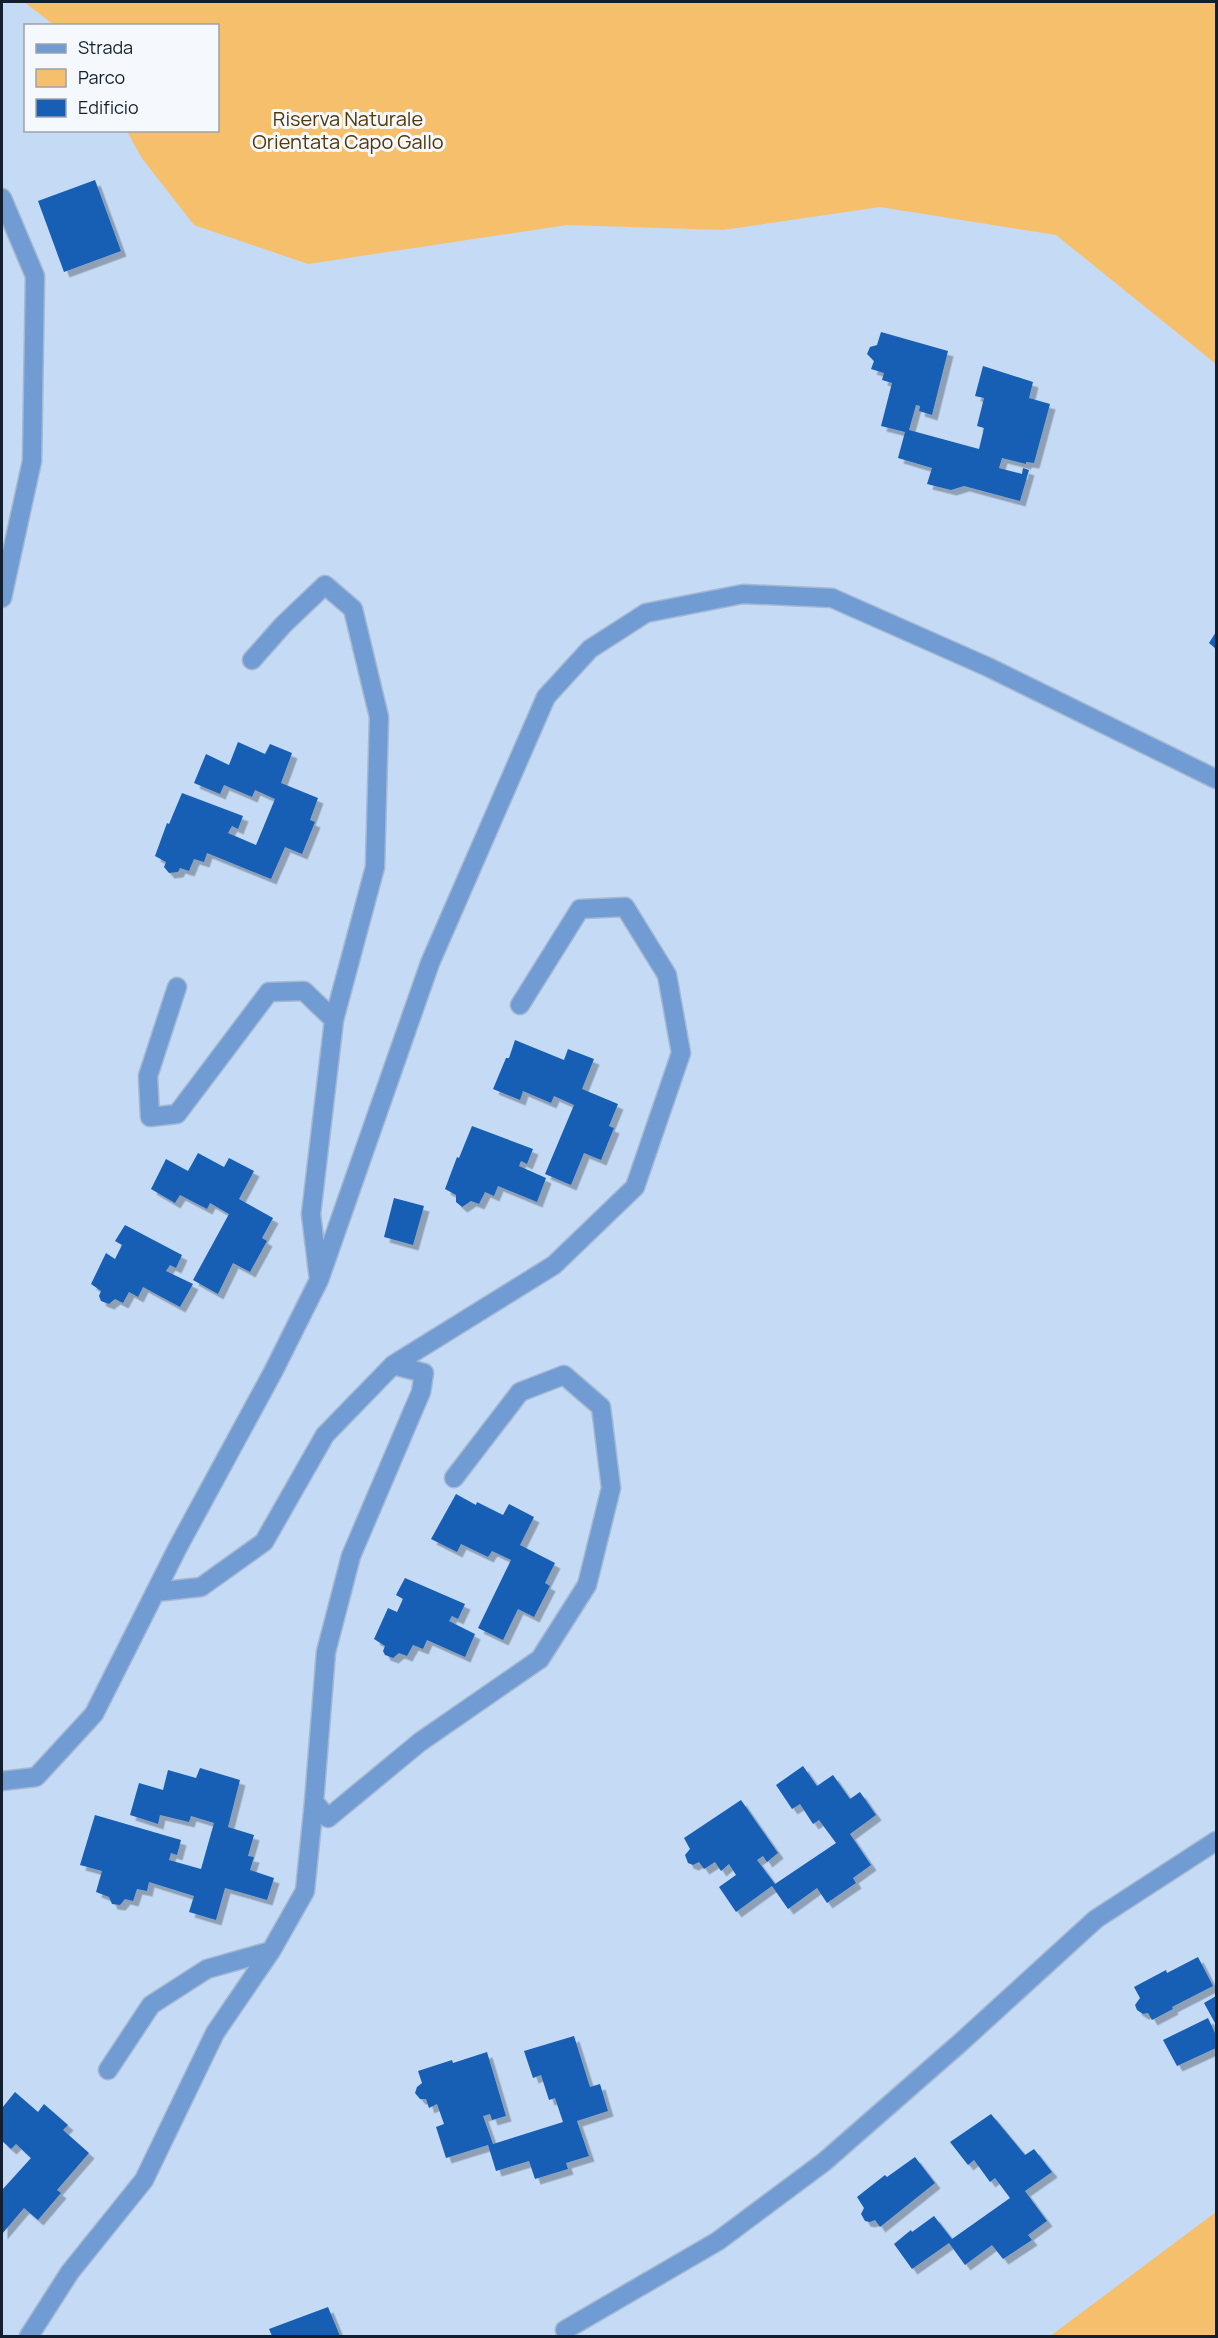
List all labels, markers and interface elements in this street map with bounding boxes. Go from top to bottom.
legend [24,24,219,132]
text: Strada [78,35,133,59]
text: Parco [78,65,125,89]
text: Edificio [78,95,139,119]
park label: Riserva Naturale Orientata Capo Gallo [252,105,444,155]

